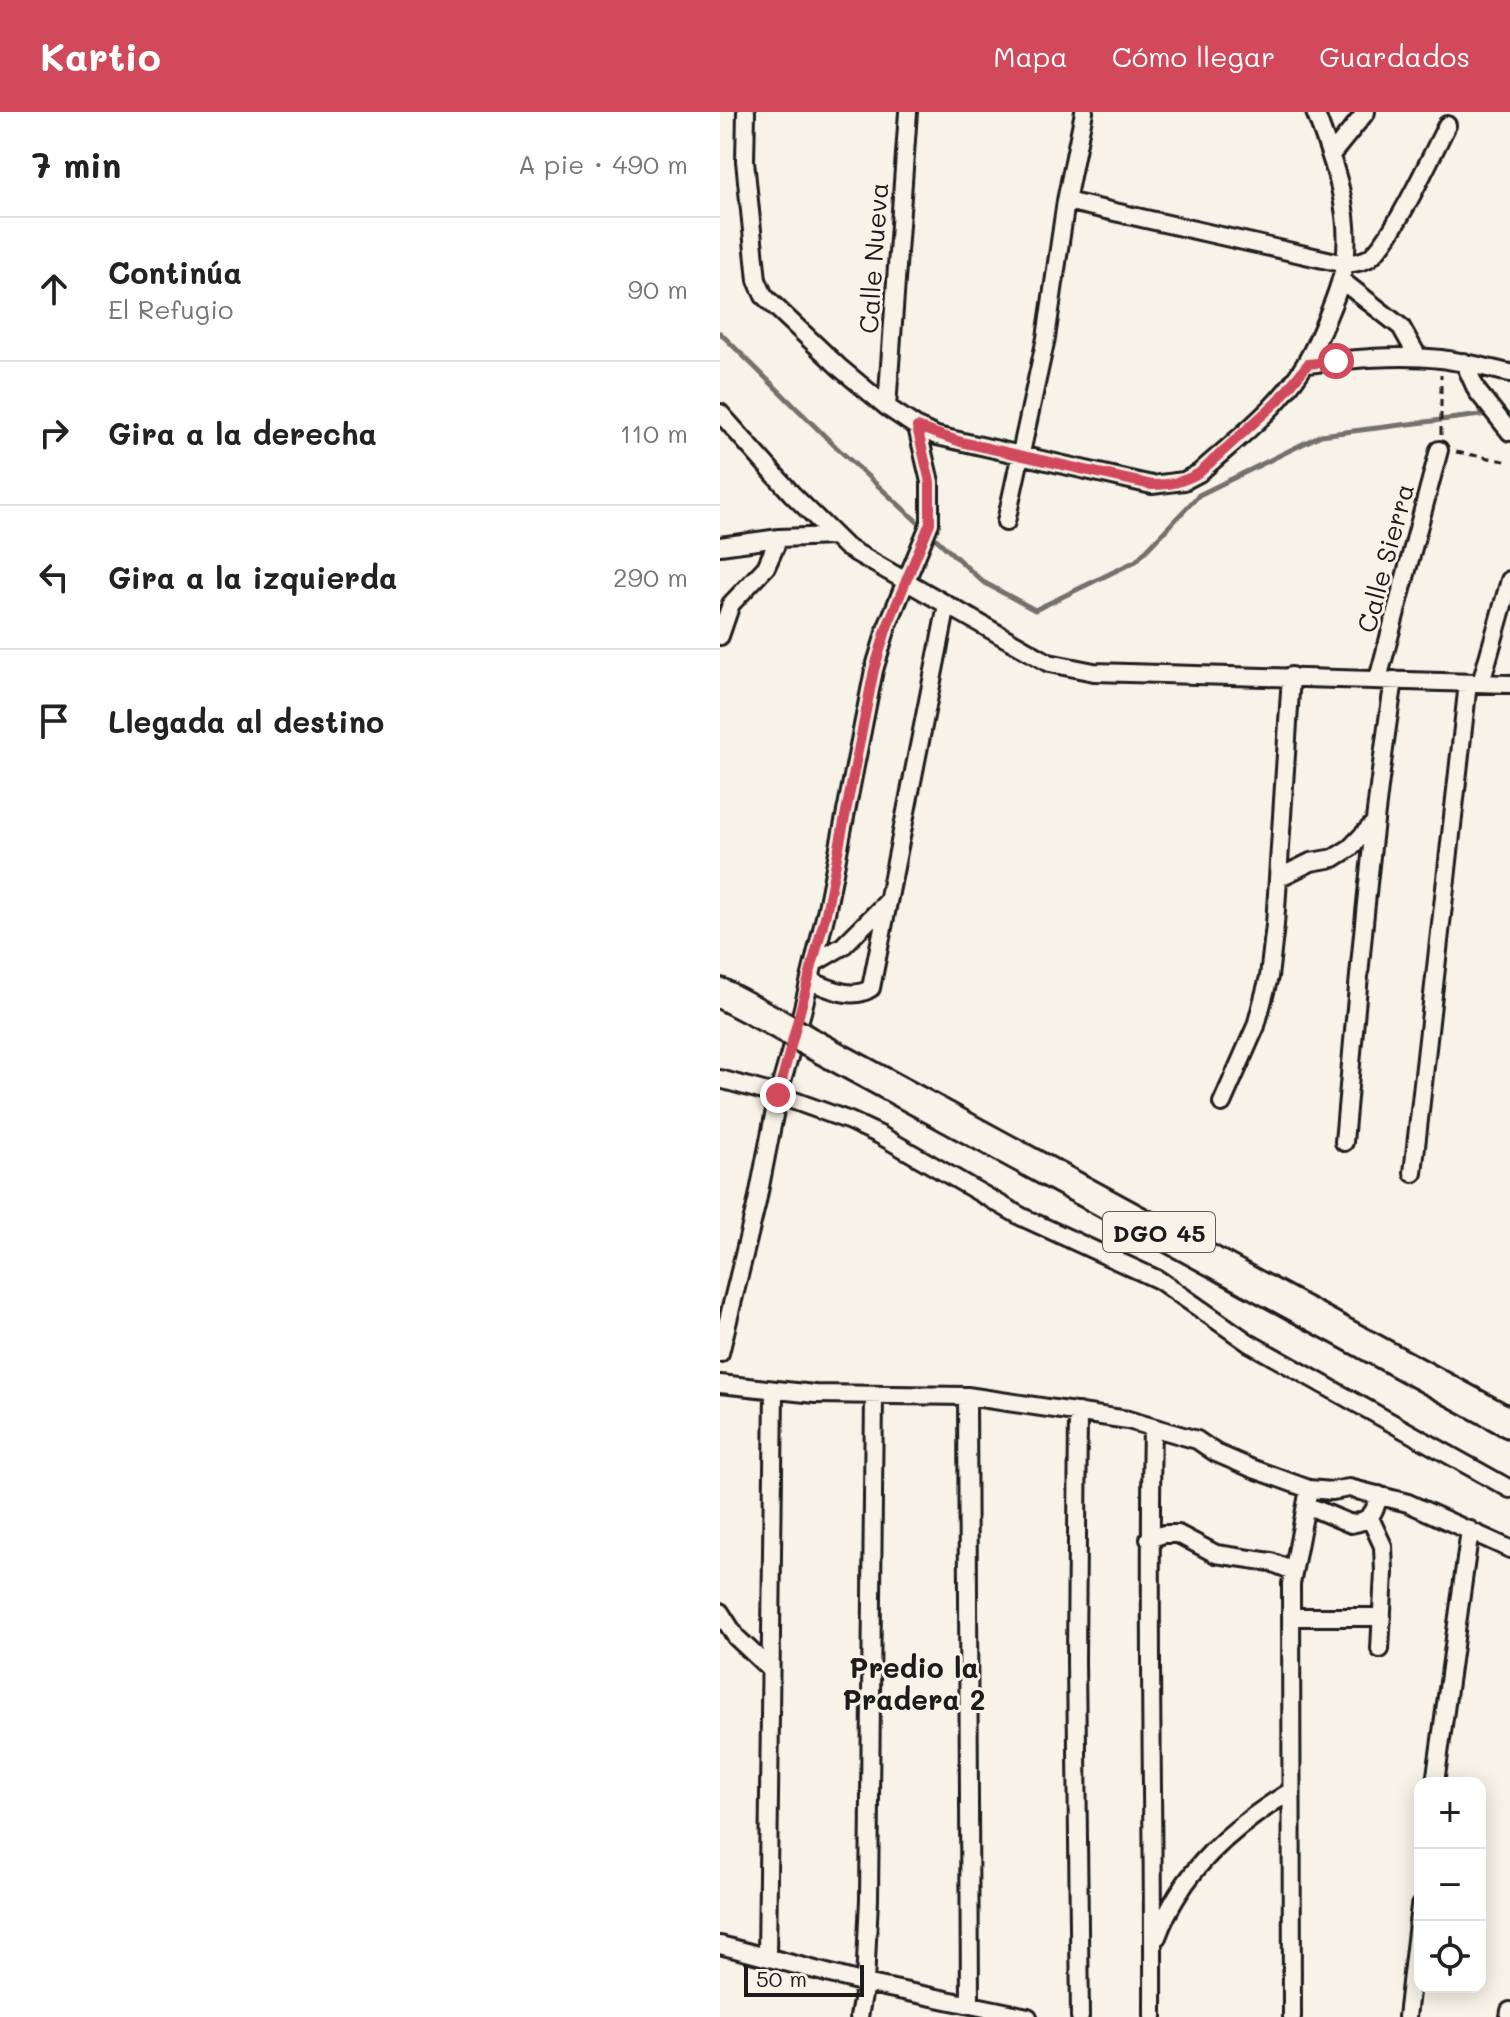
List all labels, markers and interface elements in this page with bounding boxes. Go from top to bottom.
text: Kartio [40,31,161,81]
text: Mapa [993,38,1068,74]
text: Cómo llegar [1112,38,1275,74]
text: Guardados [1319,38,1470,74]
text: 7 min [32,142,121,187]
text: A pie · 490 m [518,147,688,181]
street label: Calle Nueva [851,181,895,335]
text: Continúa [108,252,242,292]
icon: ahead [32,267,76,311]
text: 90 m [628,272,688,306]
text: El Refugio [108,292,233,326]
route start [1318,343,1354,379]
icon: right [32,411,76,455]
text: Gira a la derecha [108,413,377,453]
text: 110 m [620,416,688,450]
street label: Calle Sierra [1349,480,1421,636]
icon: left [32,555,76,599]
text: Gira a la izquierda [108,557,397,597]
text: 290 m [613,560,688,594]
icon: arrive [32,699,76,743]
text: Llegada al destino [108,701,384,741]
route end [760,1077,796,1113]
road number: DGO 45 [1103,1212,1215,1252]
district label: Predio la Pradera 2 [843,1649,985,1717]
map controls [1414,1777,1486,1993]
button: + [1414,1777,1486,1849]
button: − [1414,1849,1486,1921]
button: locate [1414,1921,1486,1993]
scale bar [744,1961,864,1997]
text: 50 m [756,1964,807,1993]

